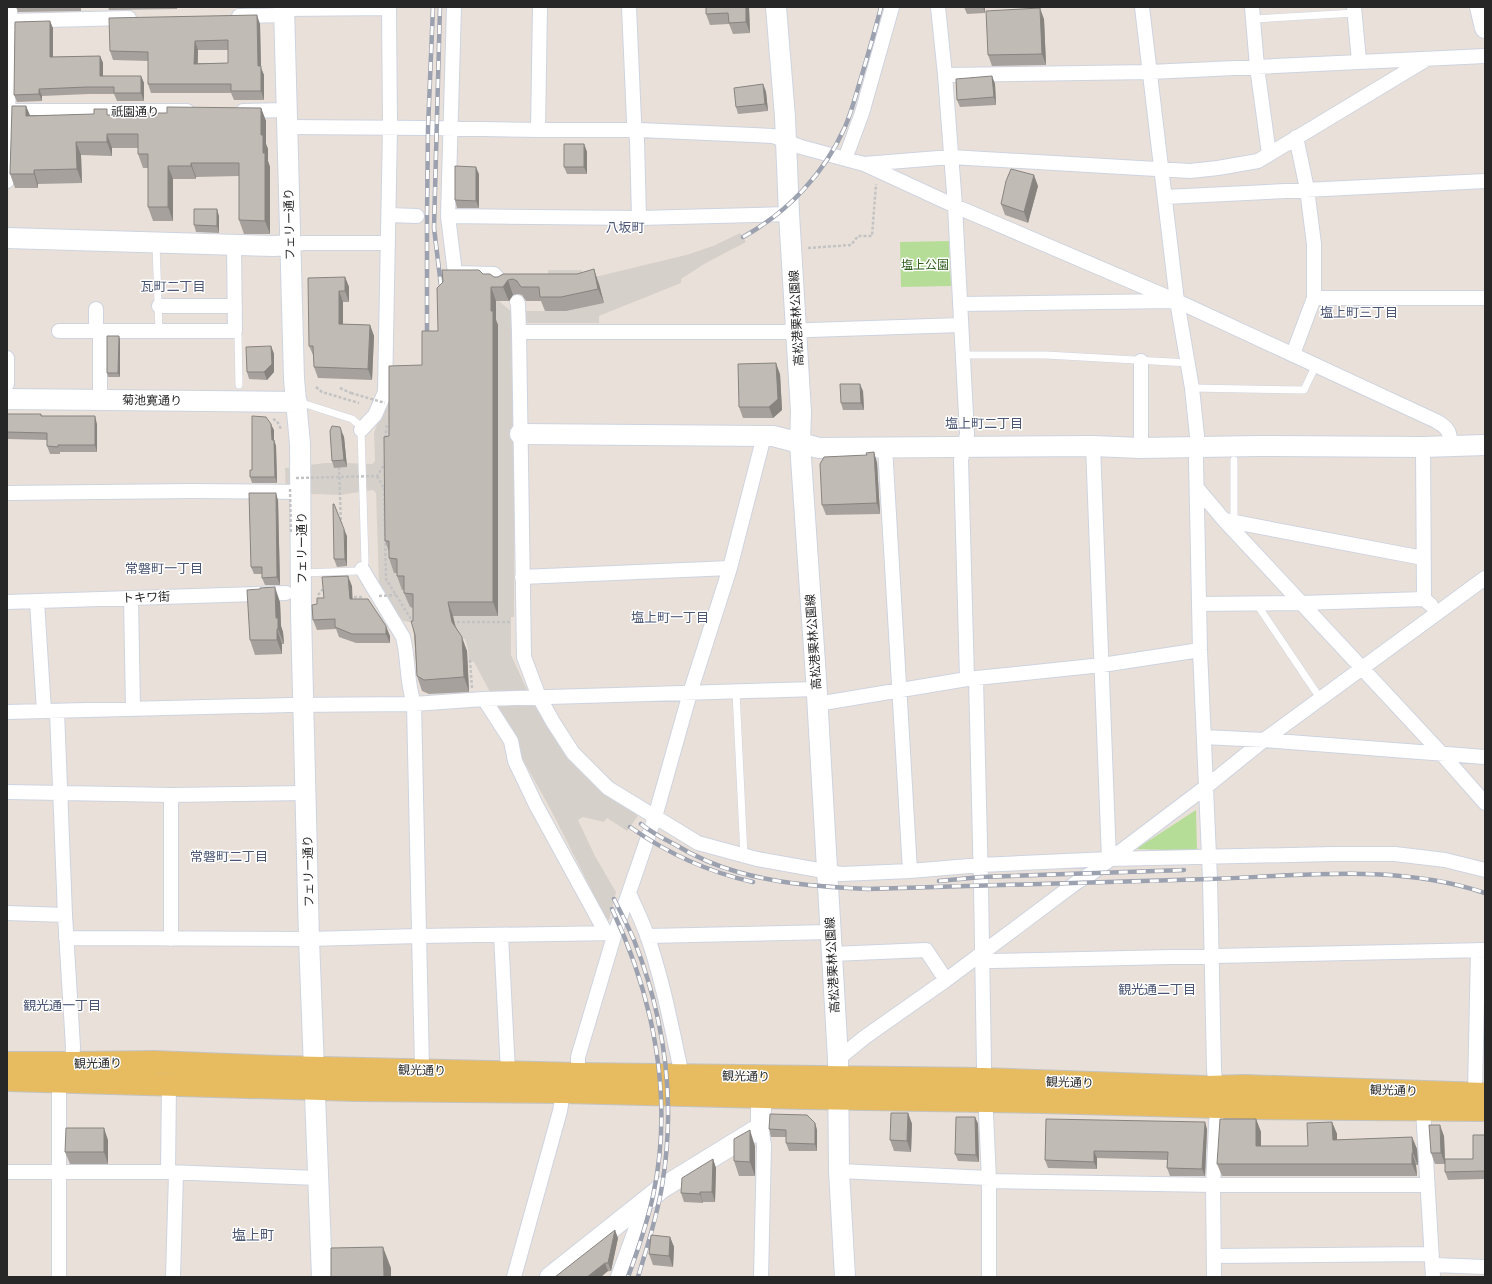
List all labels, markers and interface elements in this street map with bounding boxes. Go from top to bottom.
street label: 祇園通り [111,104,159,119]
street label: フェリー通り [281,188,297,260]
district label: 八坂町 [605,219,645,236]
park label: 塩上公園 [901,257,949,272]
street label: 高松港栗林公園線 [786,270,806,366]
district label: 瓦町二丁目 [140,278,206,295]
district label: 塩上町三丁目 [1320,304,1398,321]
street label: 菊池寛通り [122,392,182,408]
district label: 塩上町二丁目 [945,415,1023,432]
street label: フェリー通り [294,512,309,584]
district label: 常磐町一丁目 [125,560,203,577]
street label: トキワ街 [122,589,170,605]
street label: 高松港栗林公園線 [802,594,824,690]
district label: 塩上町一丁目 [631,609,709,626]
street label: フェリー通り [300,835,316,907]
district label: 常磐町二丁目 [190,848,268,865]
street label: 高松港栗林公園線 [822,917,842,1013]
district label: 観光通二丁目 [1118,981,1196,998]
district label: 観光通一丁目 [23,997,101,1014]
street label: 観光通り [74,1055,122,1071]
street label: 観光通り [398,1062,446,1078]
street label: 観光通り [722,1068,770,1084]
street label: 観光通り [1046,1074,1094,1090]
street label: 観光通り [1370,1082,1418,1098]
district label: 塩上町 [232,1226,274,1244]

